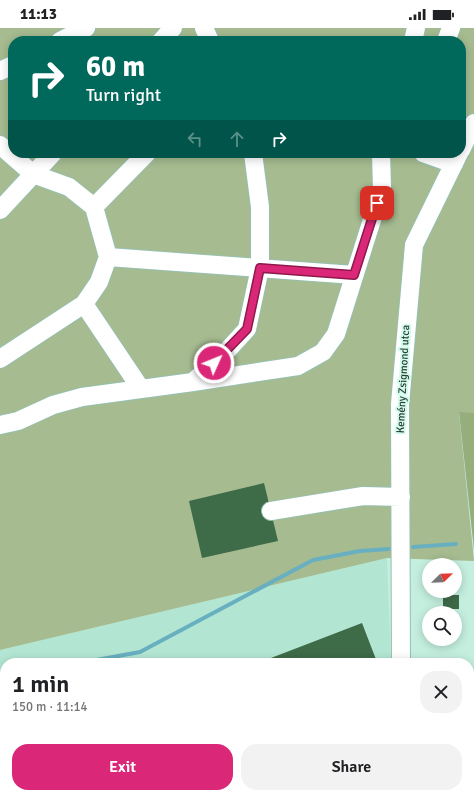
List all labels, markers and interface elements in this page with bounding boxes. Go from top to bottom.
text: 11:13 [20,5,57,23]
text: 60 m [86,50,145,84]
icon: right [20,52,72,104]
text: Turn right [86,84,161,106]
icon: left [184,128,206,150]
icon: ahead [226,128,248,150]
icon: right [268,128,290,150]
pin [360,186,394,220]
icon: arrive [366,192,388,214]
street label: Kemény Zsigmond utca [394,324,412,434]
position arrow [193,342,235,384]
north arrow [422,558,462,598]
map controls [422,558,462,646]
button: search [422,606,462,646]
text: 1 min [12,669,69,699]
button: close [420,671,462,713]
text: 150 m · 11:14 [12,699,88,715]
button: Exit [12,744,233,790]
button: Share [241,744,462,790]

